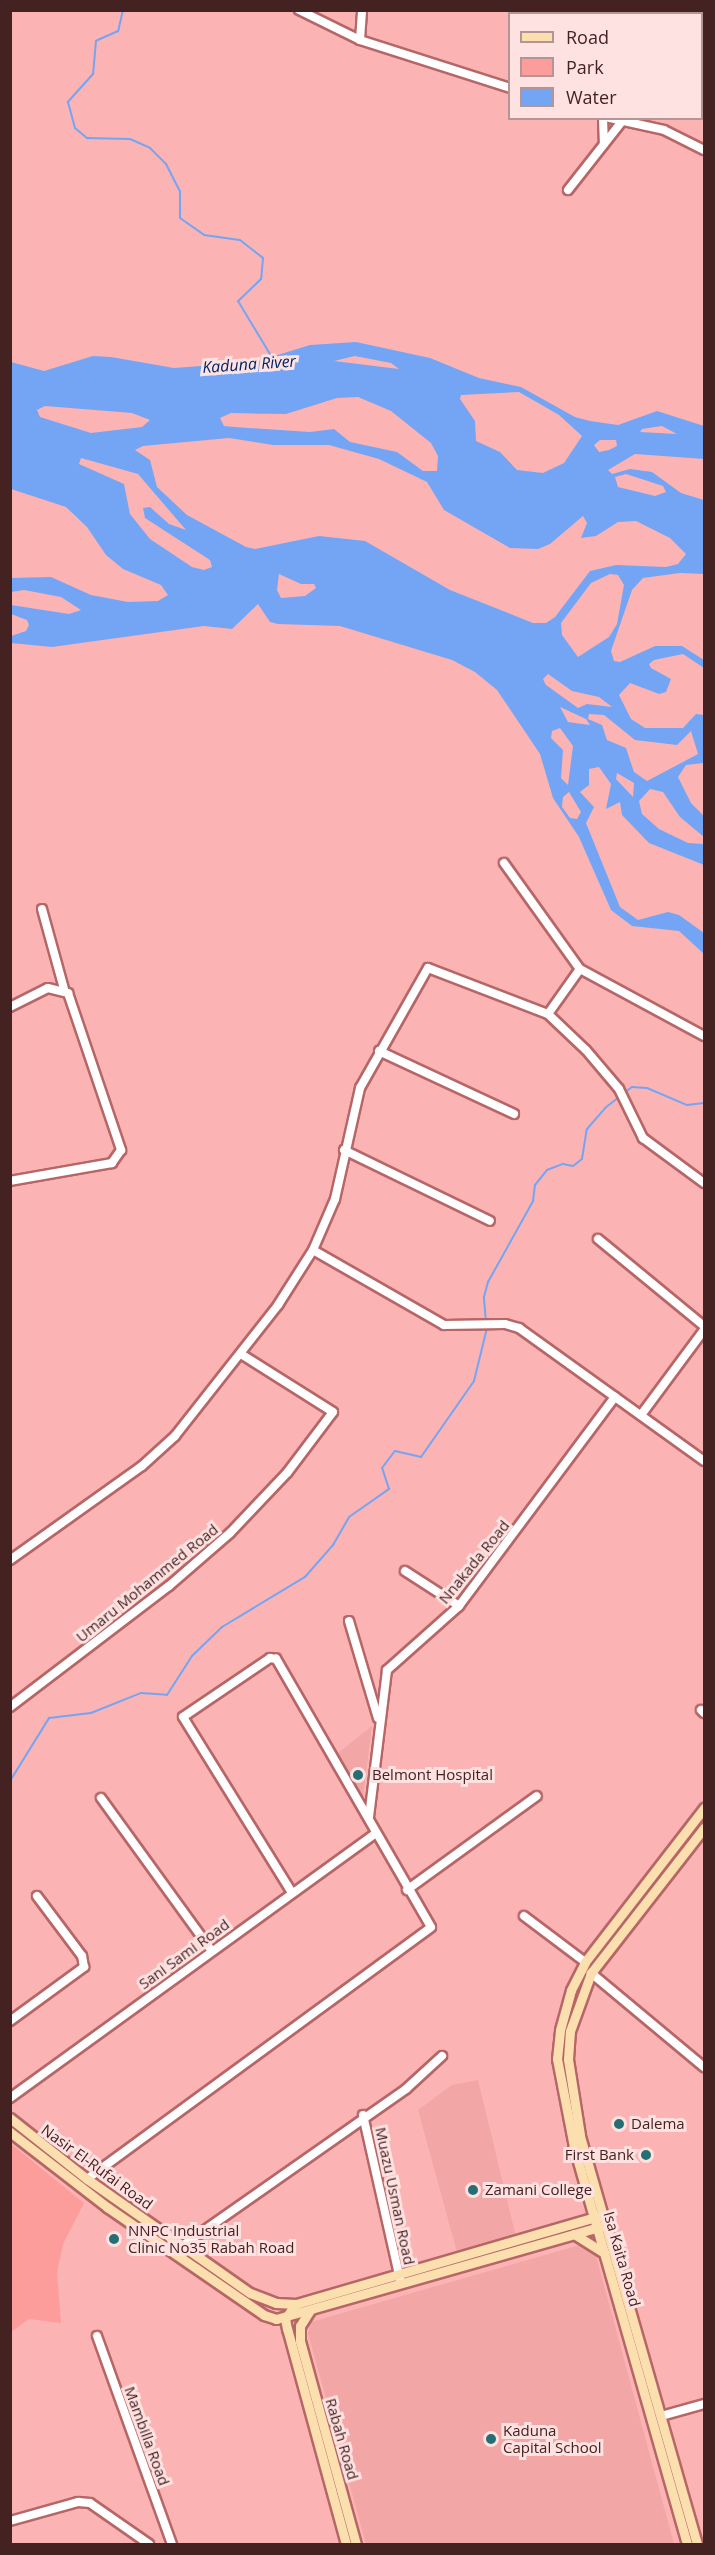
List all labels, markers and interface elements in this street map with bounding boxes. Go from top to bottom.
legend [508,12,703,120]
text: Road [566,25,609,49]
text: Park [566,55,604,79]
text: Water [566,85,617,109]
water label: Kaduna River [202,351,296,377]
street label: Nnakada Road [435,1517,513,1607]
street label: Umaru Mohammed Road [72,1520,222,1646]
marker: Belmont Hospital [349,1766,367,1784]
place label: Belmont Hospital [372,1766,493,1784]
street label: Sani Sami Road [135,1915,233,1993]
place label: Dalema [631,2115,685,2133]
marker: Dalema [612,2117,626,2131]
street label: Nasir El-Rufai Road [38,2121,156,2213]
street label: Muazu Usman Road [372,2125,418,2267]
place label: First Bank [565,2146,634,2164]
marker: First Bank [639,2148,653,2162]
place label: Zamani College [485,2181,592,2199]
marker: Zamani College [466,2183,480,2197]
street label: Isa Kaita Road [600,2209,644,2309]
place label: NNPC Industrial Clinic No35 Rabah Road [128,2221,294,2256]
marker: NNPC Industrial Clinic No35 Rabah Road [105,2230,123,2248]
street label: Mambilla Road [121,2384,173,2488]
street label: Rabah Road [322,2396,362,2482]
place label: Kaduna Capital School [503,2421,602,2456]
marker: Kaduna Capital School [484,2432,498,2446]

